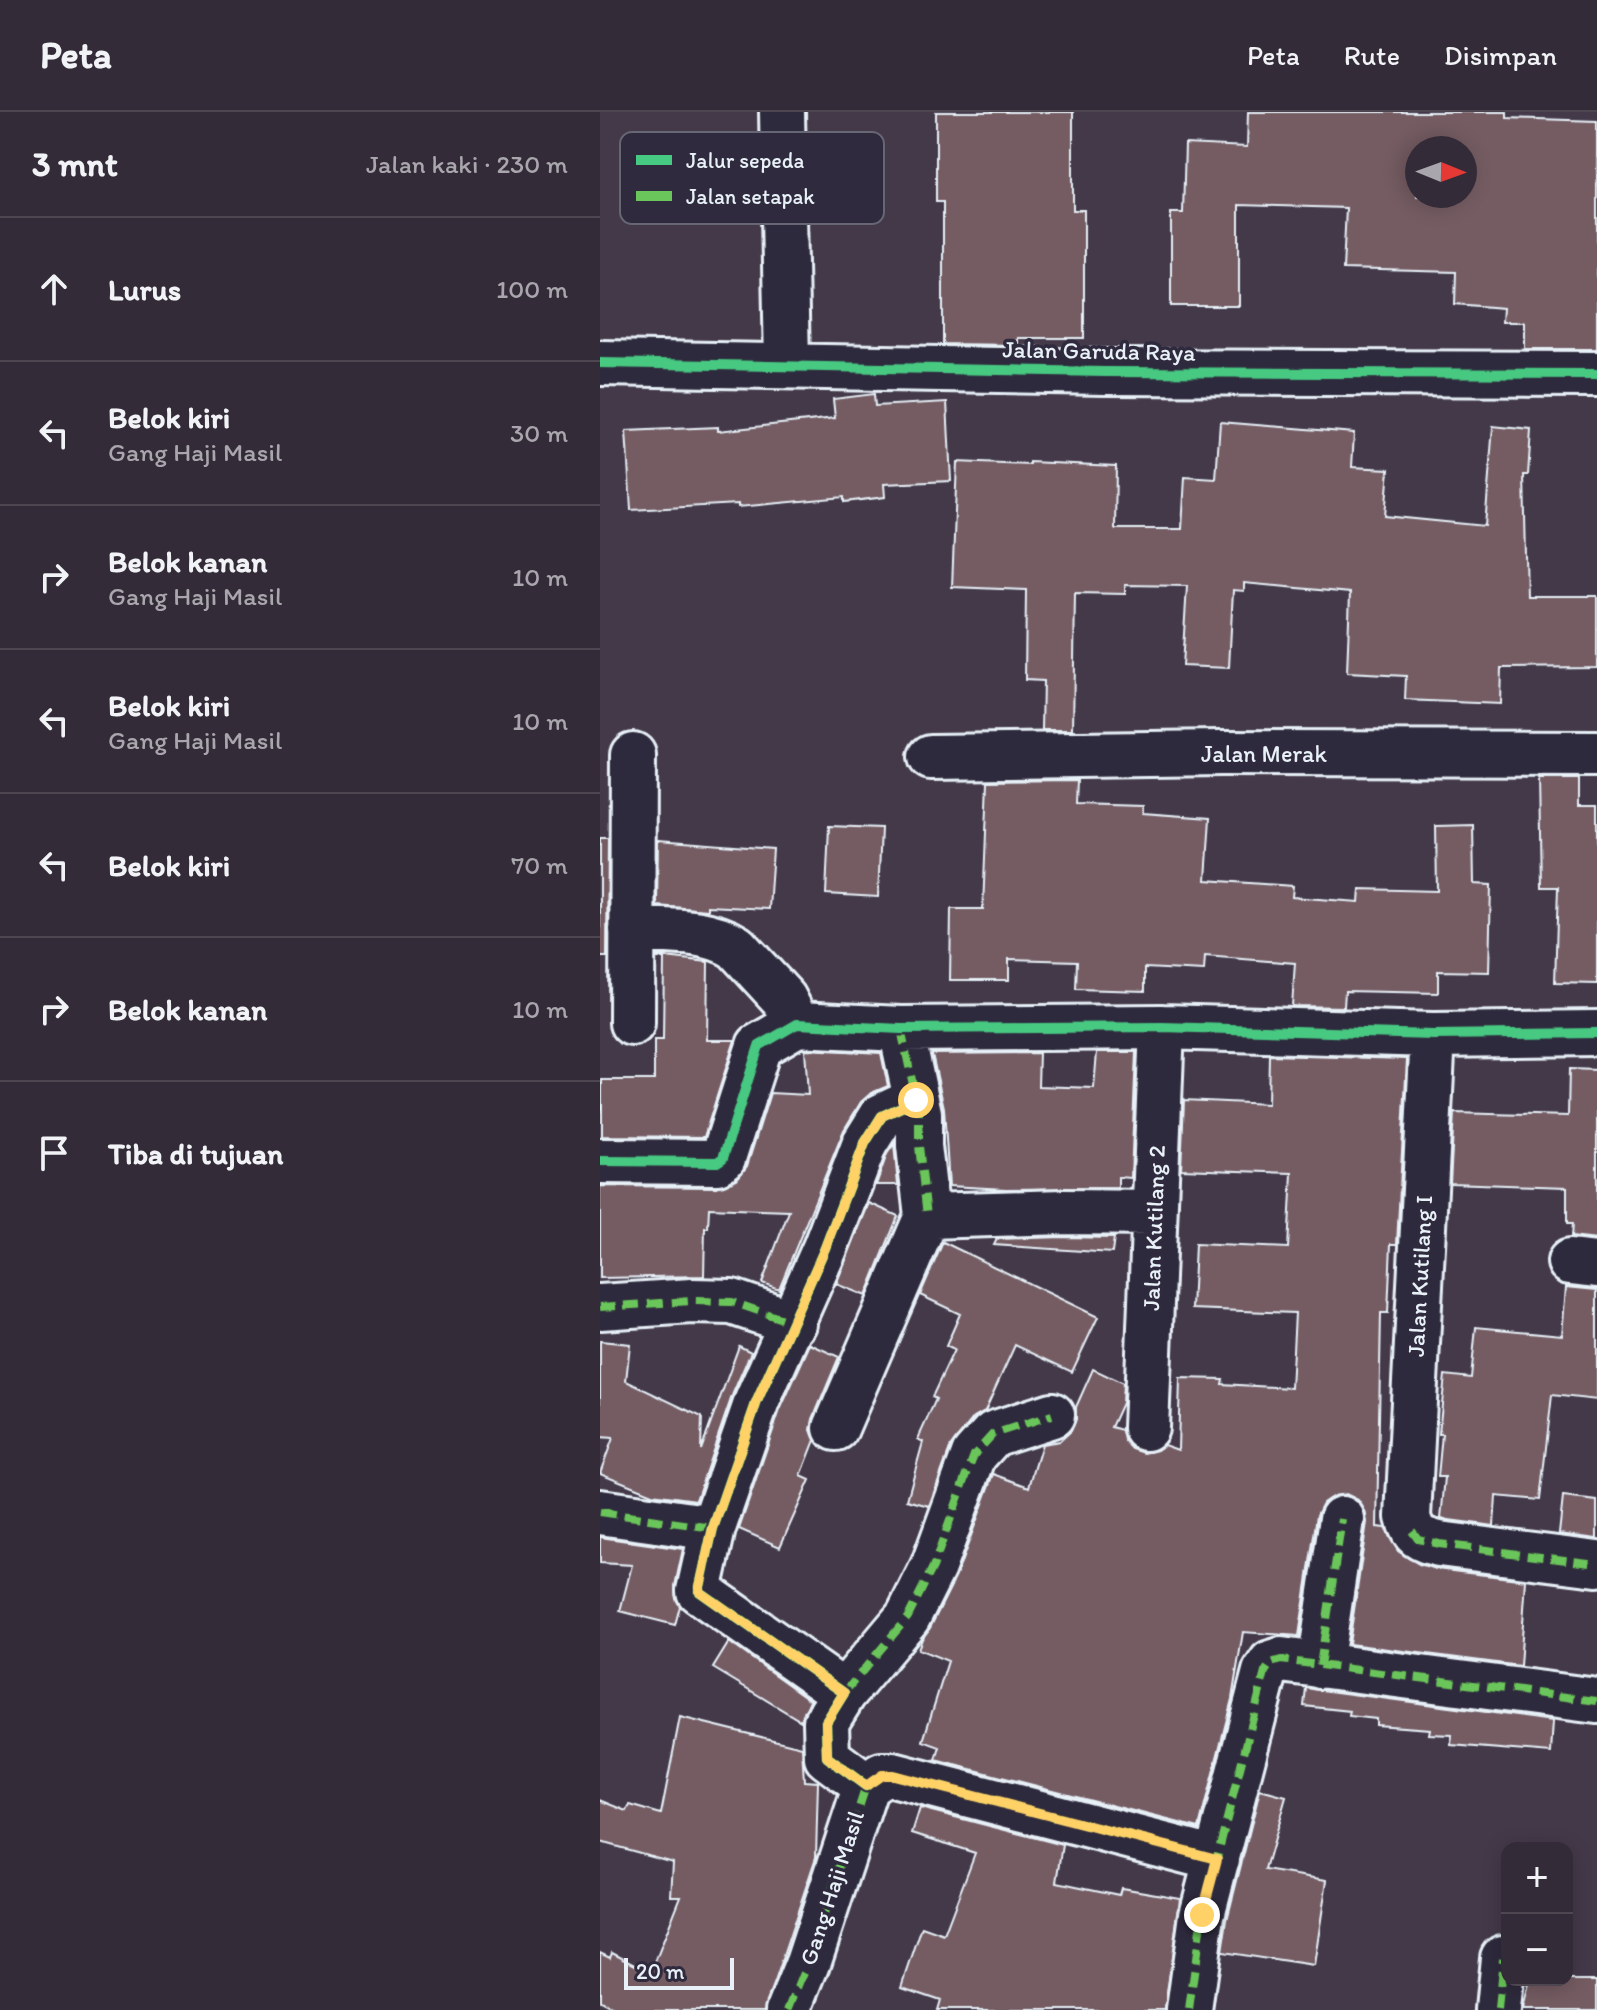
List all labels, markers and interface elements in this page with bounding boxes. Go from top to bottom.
text: Peta [40,32,112,78]
text: Peta [1247,38,1300,72]
text: Rute [1344,38,1400,72]
text: Disimpan [1444,38,1557,72]
legend [620,132,884,224]
north arrow [1405,136,1477,208]
text: 3 mnt [32,144,118,185]
text: Jalur sepeda [686,147,805,174]
text: Jalan kaki · 230 m [366,148,568,180]
text: Jalan setapak [686,183,815,210]
icon: ahead [32,267,76,311]
text: Lurus [108,271,181,308]
text: 100 m [496,273,568,305]
street label: Jalan Garuda Raya [1002,334,1196,367]
text: Belok kiri [108,399,230,436]
icon: left [32,411,76,455]
text: 30 m [510,417,568,449]
text: Gang Haji Masil [108,436,282,468]
text: Belok kanan [108,543,267,580]
icon: right [32,555,76,599]
text: 10 m [512,561,568,593]
text: Gang Haji Masil [108,580,282,612]
text: Belok kiri [108,687,230,724]
icon: left [32,699,76,743]
text: 10 m [512,705,568,737]
text: Gang Haji Masil [108,724,282,756]
street label: Jalan Merak [1201,739,1328,768]
icon: left [32,843,76,887]
text: Belok kiri [108,847,230,884]
text: 70 m [511,849,568,881]
icon: right [32,987,76,1031]
text: Belok kanan [108,991,267,1028]
text: 10 m [512,993,568,1025]
route start [898,1082,934,1118]
icon: arrive [32,1131,76,1175]
text: Tiba di tujuan [108,1135,283,1172]
street label: Jalan Kutilang 2 [1136,1144,1171,1311]
street label: Jalan Kutilang I [1401,1194,1438,1358]
street label: Gang Haji Masil [793,1807,870,1969]
map controls [1501,1842,1573,1986]
button: + [1501,1842,1573,1914]
route end [1184,1897,1220,1933]
button: − [1501,1914,1573,1986]
scale bar [624,1954,734,1990]
text: 20 m [636,1958,685,1985]

